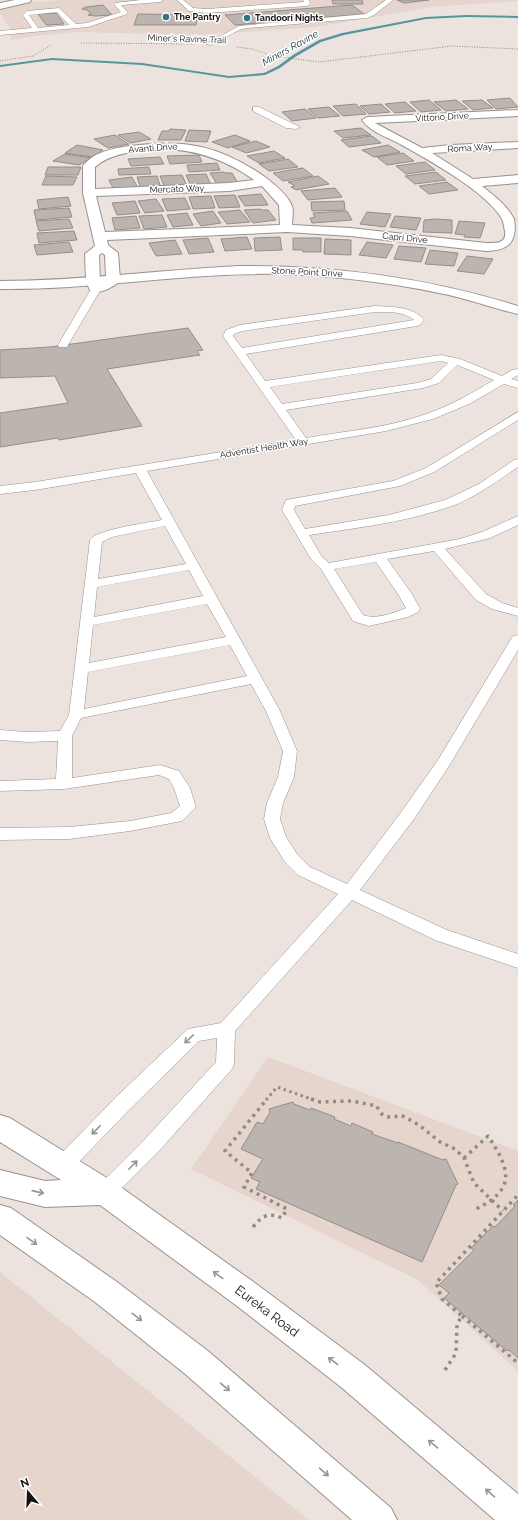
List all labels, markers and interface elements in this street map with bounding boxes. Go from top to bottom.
marker: The Pantry [161,12,171,22]
place label: The Pantry [174,12,221,22]
marker: Tandoori Nights [242,13,252,23]
place label: Tandoori Nights [255,13,324,23]
water label: Miners Ravine [260,28,320,68]
street label: Miner's Ravine Trail [147,33,227,45]
street label: Vittorio Drive [415,111,470,123]
street label: Avanti Drive [128,141,179,155]
street label: Roma Way [447,142,493,154]
street label: Mercato Way [149,183,205,195]
street label: Capri Drive [382,231,429,245]
street label: Stone Point Drive [271,265,344,279]
street label: Adventist Health Way [219,436,309,460]
one-way arrow [184,1034,194,1044]
one-way arrow [92,1125,101,1135]
one-way arrow [128,1160,138,1170]
one-way arrow [31,1189,44,1197]
one-way arrow [26,1237,37,1245]
one-way arrow [213,1270,224,1279]
street label: Eureka Road [232,1282,302,1340]
one-way arrow [132,1312,143,1321]
one-way arrow [328,1357,339,1365]
one-way arrow [220,1383,231,1392]
one-way arrow [428,1440,438,1449]
one-way arrow [319,1467,329,1477]
north arrow [8,1472,48,1512]
text: N [19,1476,31,1491]
one-way arrow [485,1489,496,1498]

